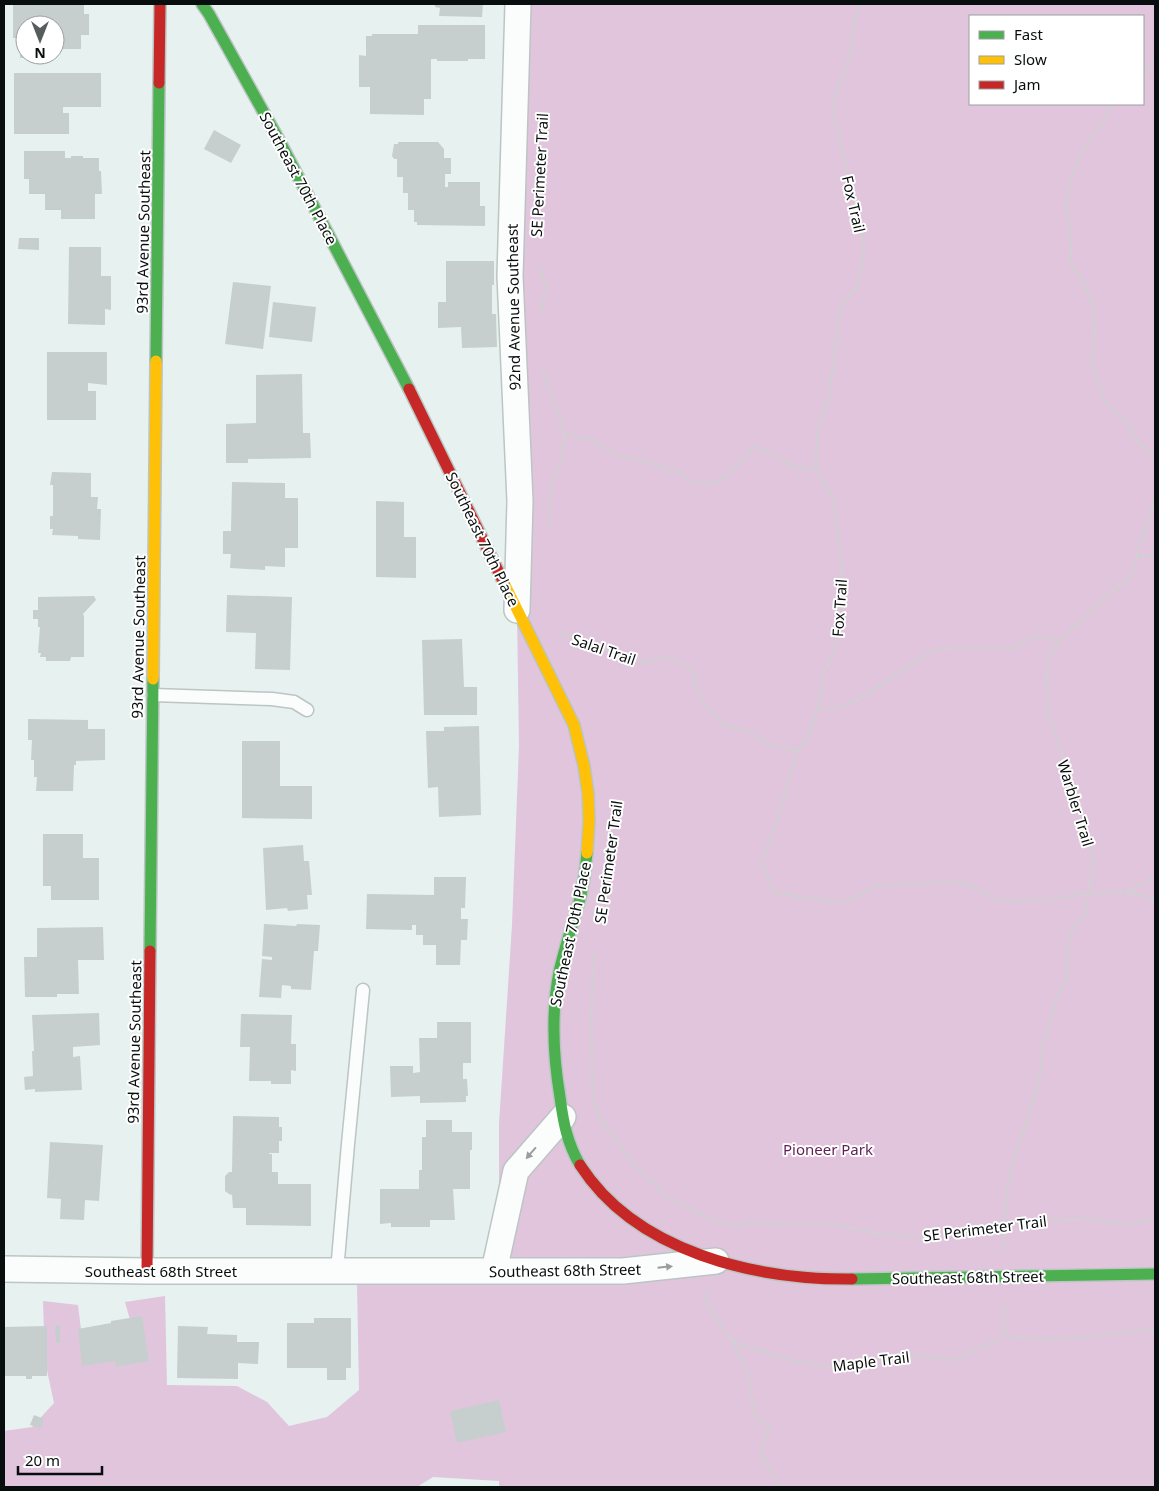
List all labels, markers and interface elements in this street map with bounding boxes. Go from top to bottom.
north arrow [15,15,65,65]
legend [969,15,1144,105]
text: Fast [1014,24,1043,44]
text: N [34,44,46,63]
text: Slow [1014,49,1047,69]
text: Jam [1012,74,1041,94]
street label: Southeast 70th Place [256,108,342,248]
street label: SE Perimeter Trail [526,112,552,238]
street label: 93rd Avenue Southeast [132,150,154,314]
street label: Fox Trail [838,173,870,235]
street label: 92nd Avenue Southeast [502,223,524,391]
street label: Southeast 70th Place [442,468,524,610]
street label: 93rd Avenue Southeast [127,555,149,719]
street label: Fox Trail [827,578,851,638]
street label: Salal Trail [569,629,639,669]
street label: Warbler Trail [1053,757,1099,849]
street label: SE Perimeter Trail [589,799,627,925]
street label: Southeast 70th Place [545,860,595,1008]
street label: 93rd Avenue Southeast [123,960,145,1124]
park label: Pioneer Park [783,1139,873,1159]
one-way arrow [526,1147,537,1160]
street label: SE Perimeter Trail [922,1211,1048,1245]
street label: Southeast 68th Street [489,1259,642,1281]
street label: Southeast 68th Street [85,1261,238,1281]
one-way arrow [658,1263,674,1271]
street label: Southeast 68th Street [892,1266,1045,1288]
street label: Maple Trail [832,1346,910,1376]
scale bar [18,1444,101,1476]
text: 20 m [25,1450,60,1470]

